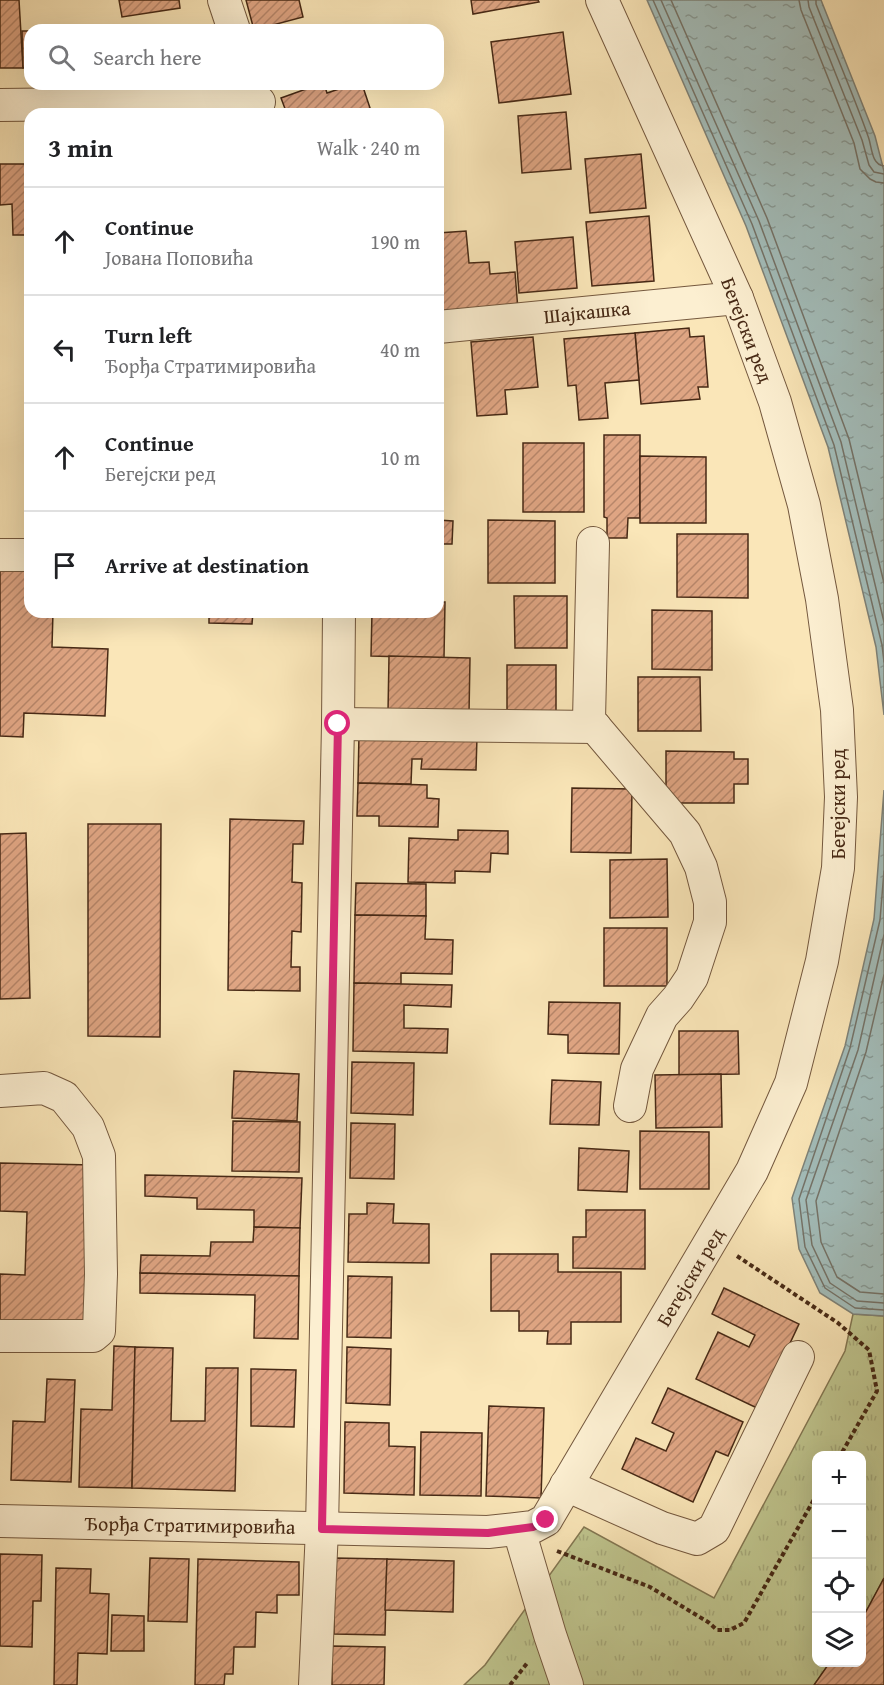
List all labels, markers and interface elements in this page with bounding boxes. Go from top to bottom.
search box [24,24,444,90]
icon: search [45,41,78,74]
text: Search here [93,41,202,73]
text: 3 min [48,128,113,167]
text: Walk · 240 m [317,133,420,162]
text: Continue [105,211,194,243]
icon: ahead [48,225,81,258]
text: 190 m [370,227,420,256]
text: Јована Поповића [105,243,253,272]
street label: Бегејски ред [714,273,781,387]
street label: Шајкашка [542,292,632,330]
text: Turn left [105,319,192,351]
icon: left [48,333,81,366]
text: 40 m [380,335,420,364]
text: Ђорђа Стратимировића [105,351,316,380]
text: Continue [105,427,194,459]
icon: ahead [48,441,81,474]
text: 10 m [380,443,420,472]
text: Бегејски ред [105,459,216,488]
icon: arrive [48,549,81,582]
text: Arrive at destination [105,549,309,581]
route start [324,710,350,736]
street label: Бегејски ред [823,749,852,859]
street label: Бегејски ред [649,1222,731,1332]
map controls [812,1451,866,1667]
button: + [812,1451,866,1505]
button: − [812,1505,866,1559]
route end [532,1506,558,1532]
street label: Ђорђа Стратимировића [84,1508,296,1541]
button: locate [812,1559,866,1613]
button: layers [812,1613,866,1667]

